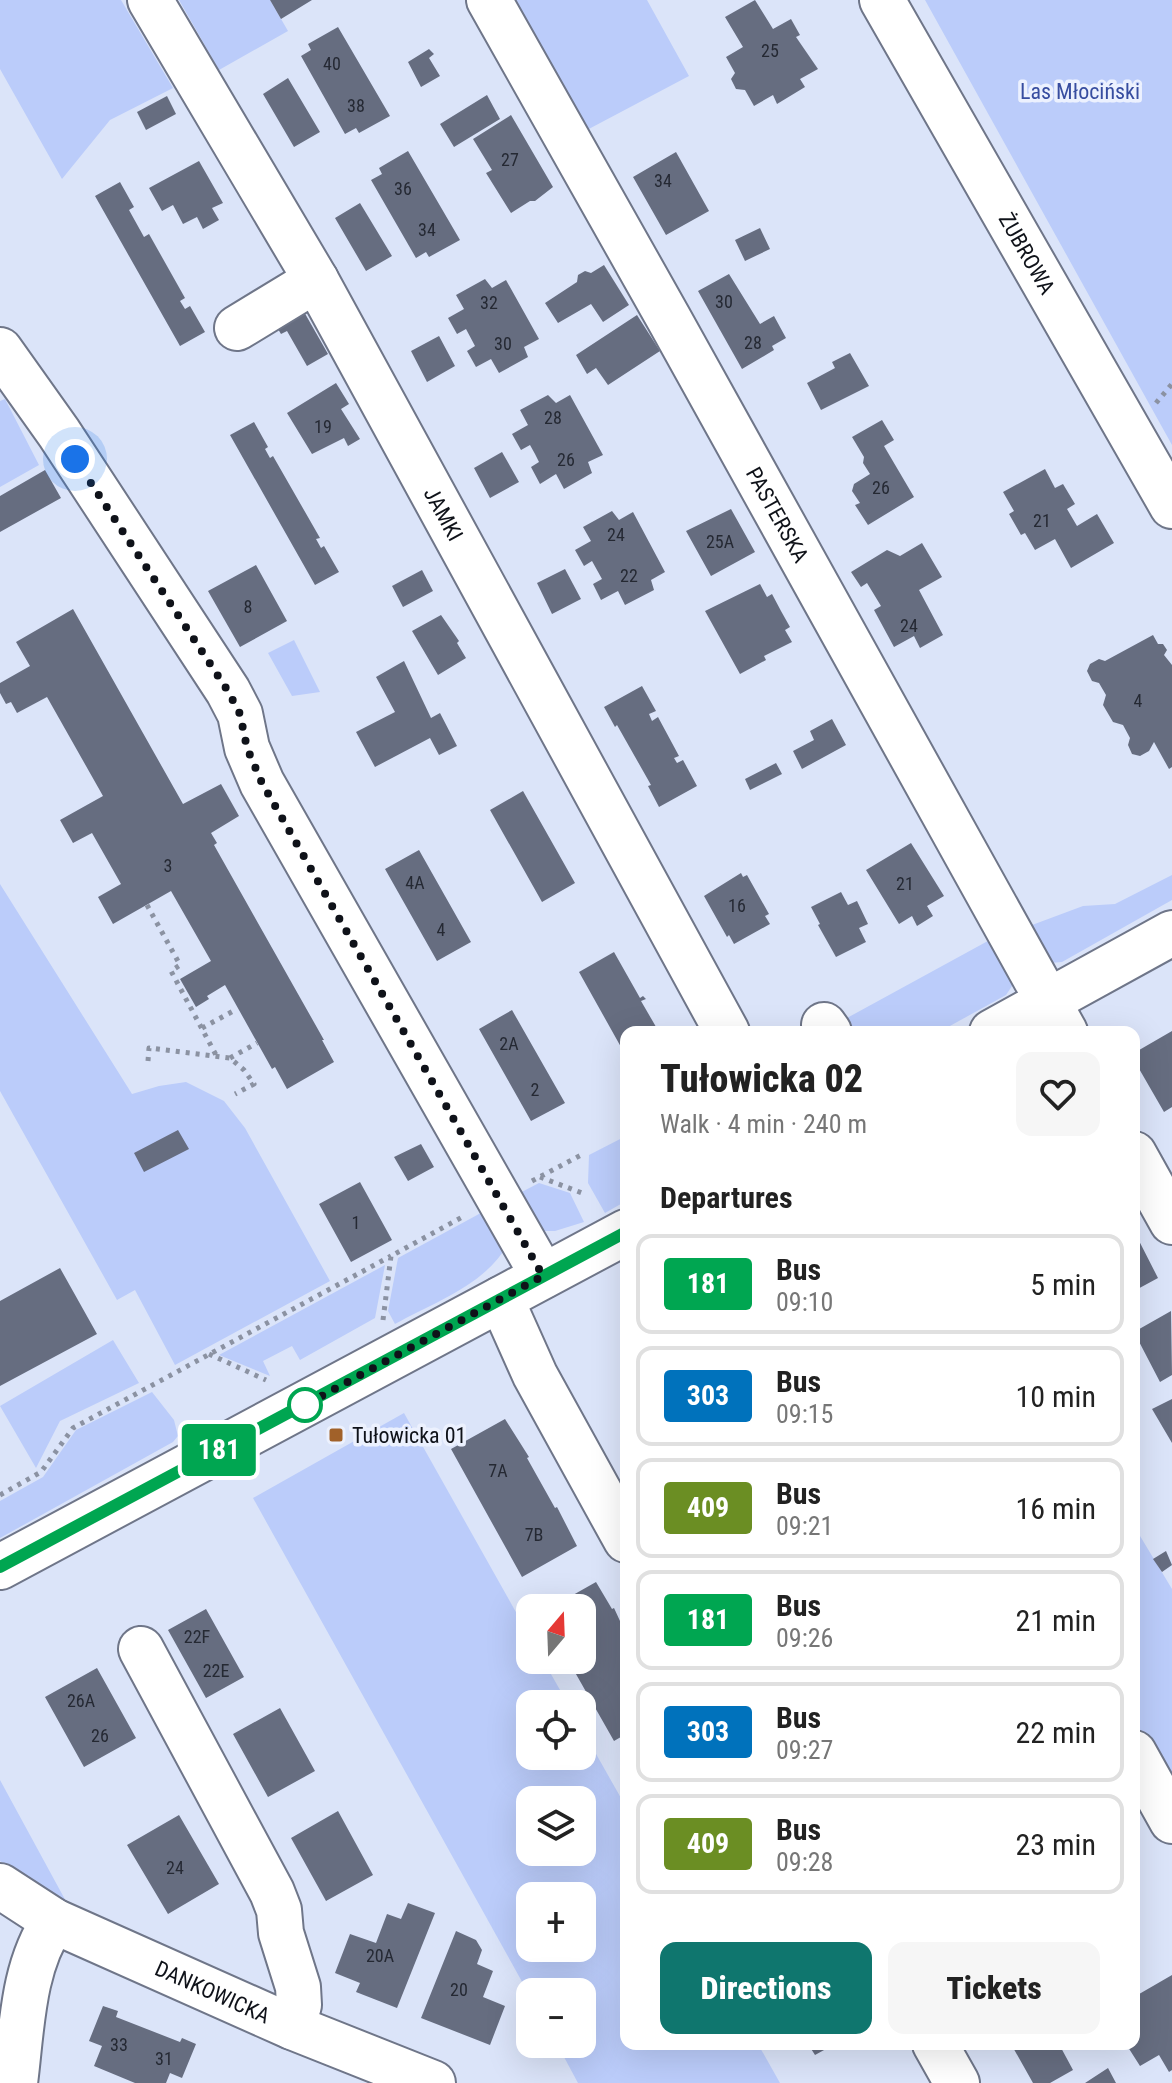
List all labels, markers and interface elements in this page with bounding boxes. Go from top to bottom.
house number: 25 [761,40,779,61]
house number: 40 [323,53,341,74]
park label: Las Młociński [1020,79,1140,104]
house number: 38 [347,95,365,116]
house number: 27 [501,149,519,170]
house number: 34 [654,170,672,191]
house number: 36 [394,178,412,199]
street label: ŻUBROWA [994,208,1061,299]
house number: 34 [418,219,436,240]
house number: 30 [715,291,733,312]
house number: 32 [480,292,498,313]
house number: 28 [744,332,762,353]
house number: 30 [494,333,512,354]
house number: 28 [544,407,562,428]
house number: 19 [314,416,332,437]
your location [55,439,95,479]
house number: 26 [557,449,575,470]
street label: PASTERSKA [741,463,814,567]
house number: 26 [872,477,890,498]
street label: JAMKI [419,483,468,545]
house number: 21 [1033,510,1051,531]
house number: 24 [607,524,625,545]
house number: 25A [706,531,735,552]
house number: 22 [620,565,638,586]
house number: 8 [244,596,252,617]
house number: 24 [900,615,918,636]
house number: 4 [1134,690,1143,711]
house number: 3 [164,855,172,876]
house number: 4A [405,872,425,893]
house number: 21 [896,873,914,894]
house number: 16 [728,895,746,916]
house number: 4 [437,919,446,940]
house number: 2A [499,1033,519,1054]
button: heart [1016,1052,1100,1136]
text: Tułowicka 02 [660,1057,863,1101]
house number: 2 [531,1079,540,1100]
text: Walk · 4 min · 240 m [660,1109,867,1139]
text: Departures [660,1180,793,1215]
house number: 1 [352,1212,360,1233]
text: Bus [776,1252,821,1287]
text: 181 [687,1267,729,1300]
text: 5 min [1030,1267,1096,1302]
text: 09:10 [776,1287,833,1317]
text: Bus [776,1364,821,1399]
text: 303 [687,1379,729,1412]
text: 10 min [1015,1379,1096,1414]
unlabelled marker [288,1388,322,1422]
text: 09:15 [776,1399,833,1429]
place label: Tułowicka 01 [352,1423,466,1448]
line badge: 181 [173,1424,265,1476]
marker: Tułowicka 01 [327,1426,345,1444]
text: 181 [198,1433,240,1466]
house number: 7A [488,1460,508,1481]
text: Bus [776,1476,821,1511]
text: 409 [687,1491,729,1524]
text: 16 min [1015,1491,1096,1526]
text: 09:21 [776,1511,833,1541]
house number: 7B [525,1524,543,1545]
text: Bus [776,1588,821,1623]
north arrow [516,1594,596,1674]
map controls [516,1594,596,2058]
text: 181 [687,1603,729,1636]
text: 21 min [1015,1603,1096,1638]
text: 09:26 [776,1623,833,1653]
house number: 22F [184,1626,211,1647]
house number: 22E [203,1660,229,1681]
house number: 26A [67,1690,96,1711]
button: locate [516,1690,596,1770]
text: Bus [776,1700,821,1735]
text: 303 [687,1715,729,1748]
text: 22 min [1015,1715,1096,1750]
house number: 26 [91,1725,109,1746]
text: 09:27 [776,1735,833,1765]
button: layers [516,1786,596,1866]
text: Bus [776,1812,821,1847]
text: 409 [687,1827,729,1860]
text: 23 min [1015,1827,1096,1862]
text: 09:28 [776,1847,833,1877]
house number: 24 [166,1857,184,1878]
button: + [516,1882,596,1962]
button: Directions [660,1942,872,2034]
button: Tickets [888,1942,1100,2034]
house number: 20A [366,1945,395,1966]
street label: DANKOWICKA [151,1955,274,2028]
button: − [516,1978,596,2058]
house number: 20 [450,1979,468,2000]
house number: 33 [110,2034,128,2055]
house number: 31 [155,2048,173,2069]

